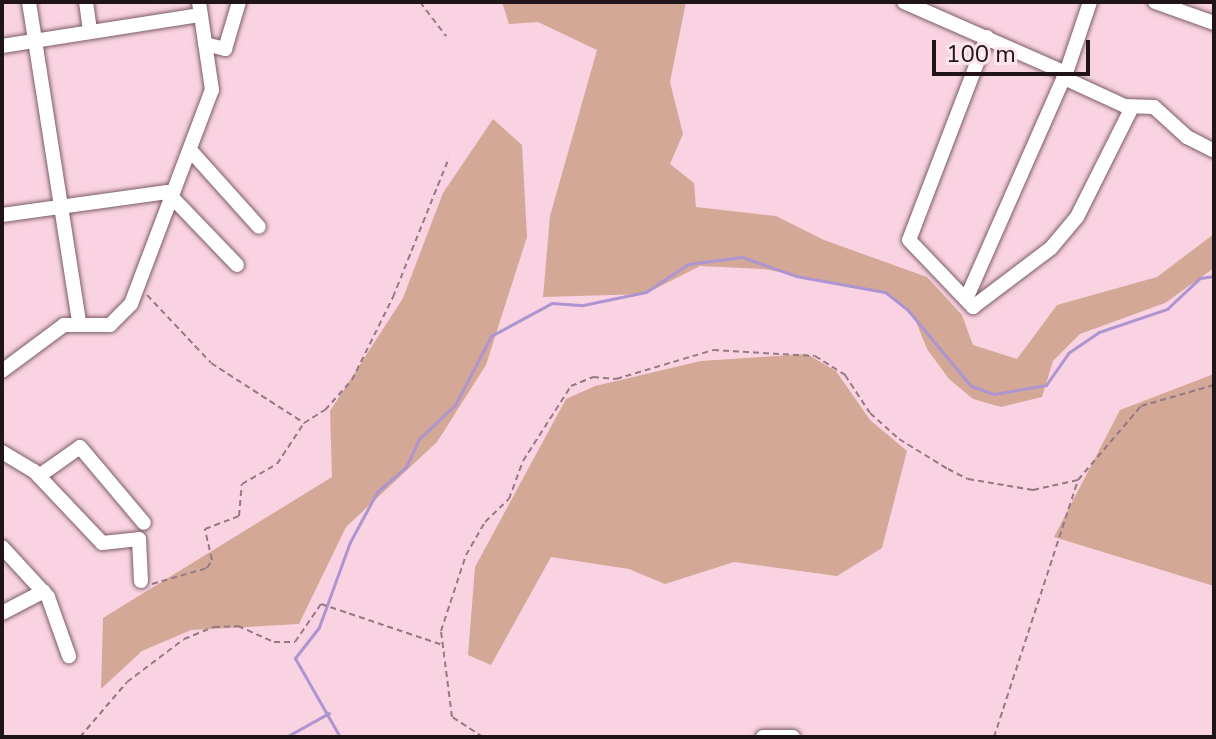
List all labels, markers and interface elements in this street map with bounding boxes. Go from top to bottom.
scale bar [936,24,1094,74]
text: 100 m [946,38,1016,70]

